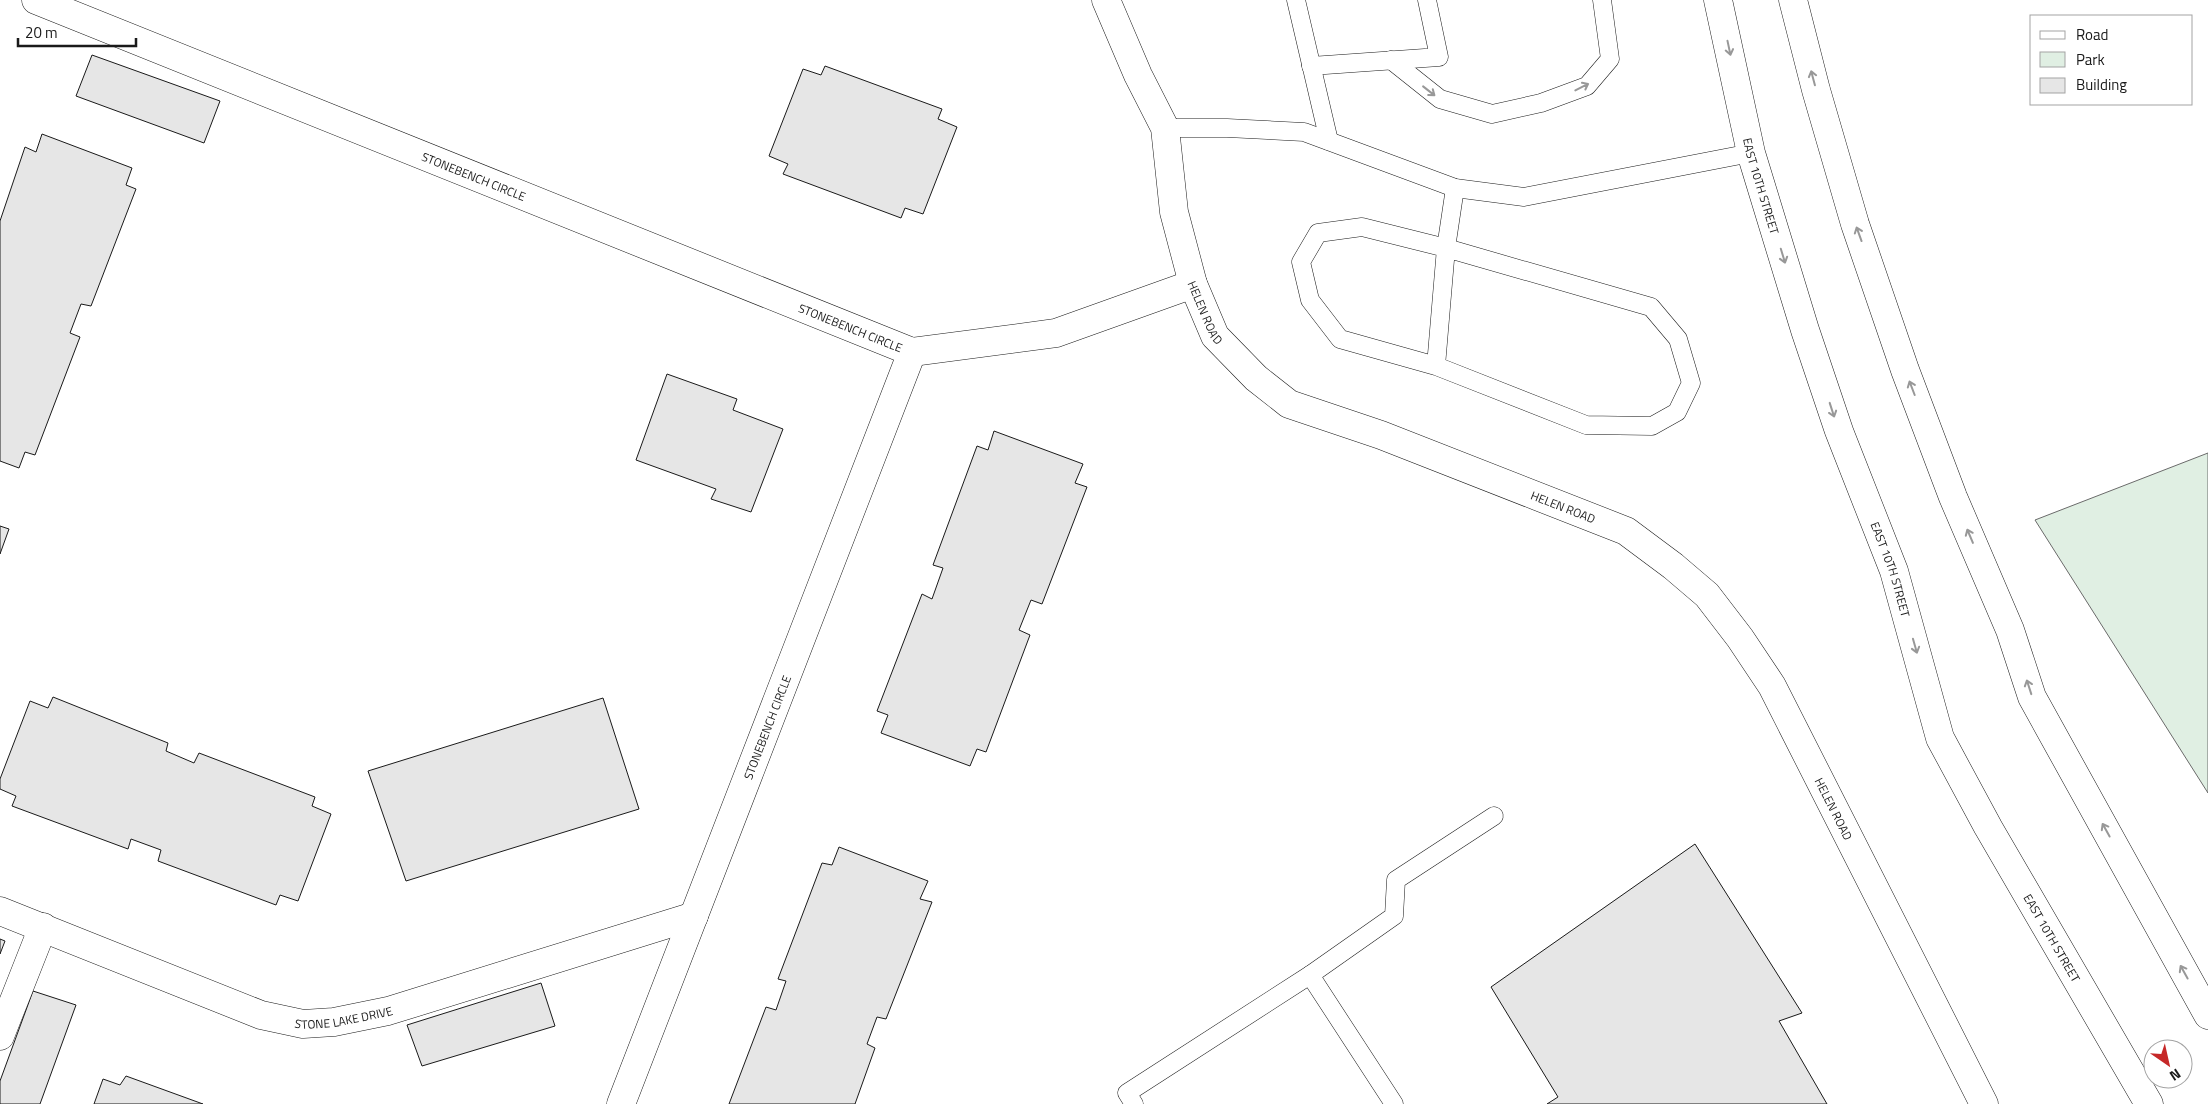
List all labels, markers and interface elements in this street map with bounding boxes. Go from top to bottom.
scale bar [18,15,135,47]
legend [2030,15,2193,105]
text: 20 m [25,21,58,44]
text: Road [2076,23,2108,46]
one-way arrow [1725,39,1734,55]
text: Park [2076,48,2105,71]
one-way arrow [1807,71,1817,87]
text: Building [2076,73,2127,96]
one-way arrow [1575,82,1590,92]
one-way arrow [1422,85,1435,96]
street label: EAST 10TH STREET [1738,136,1785,237]
street label: STONEBENCH CIRCLE [419,147,529,206]
one-way arrow [1854,227,1863,242]
one-way arrow [1778,247,1788,263]
street label: HELEN ROAD [1183,278,1228,349]
street label: STONEBENCH CIRCLE [796,298,906,357]
one-way arrow [1907,380,1916,396]
one-way arrow [1828,402,1837,418]
street label: HELEN ROAD [1528,485,1599,528]
street label: EAST 10TH STREET [1866,519,1916,620]
one-way arrow [1964,529,1974,544]
one-way arrow [1910,638,1920,654]
street label: STONEBENCH CIRCLE [738,672,796,782]
one-way arrow [2023,680,2033,696]
street label: HELEN ROAD [1810,774,1858,843]
one-way arrow [2100,824,2110,838]
street label: EAST 10TH STREET [2019,890,2086,986]
one-way arrow [2179,966,2189,980]
street label: STONE LAKE DRIVE [293,1001,395,1034]
north arrow [2143,1039,2193,1089]
text: N [2166,1064,2185,1087]

